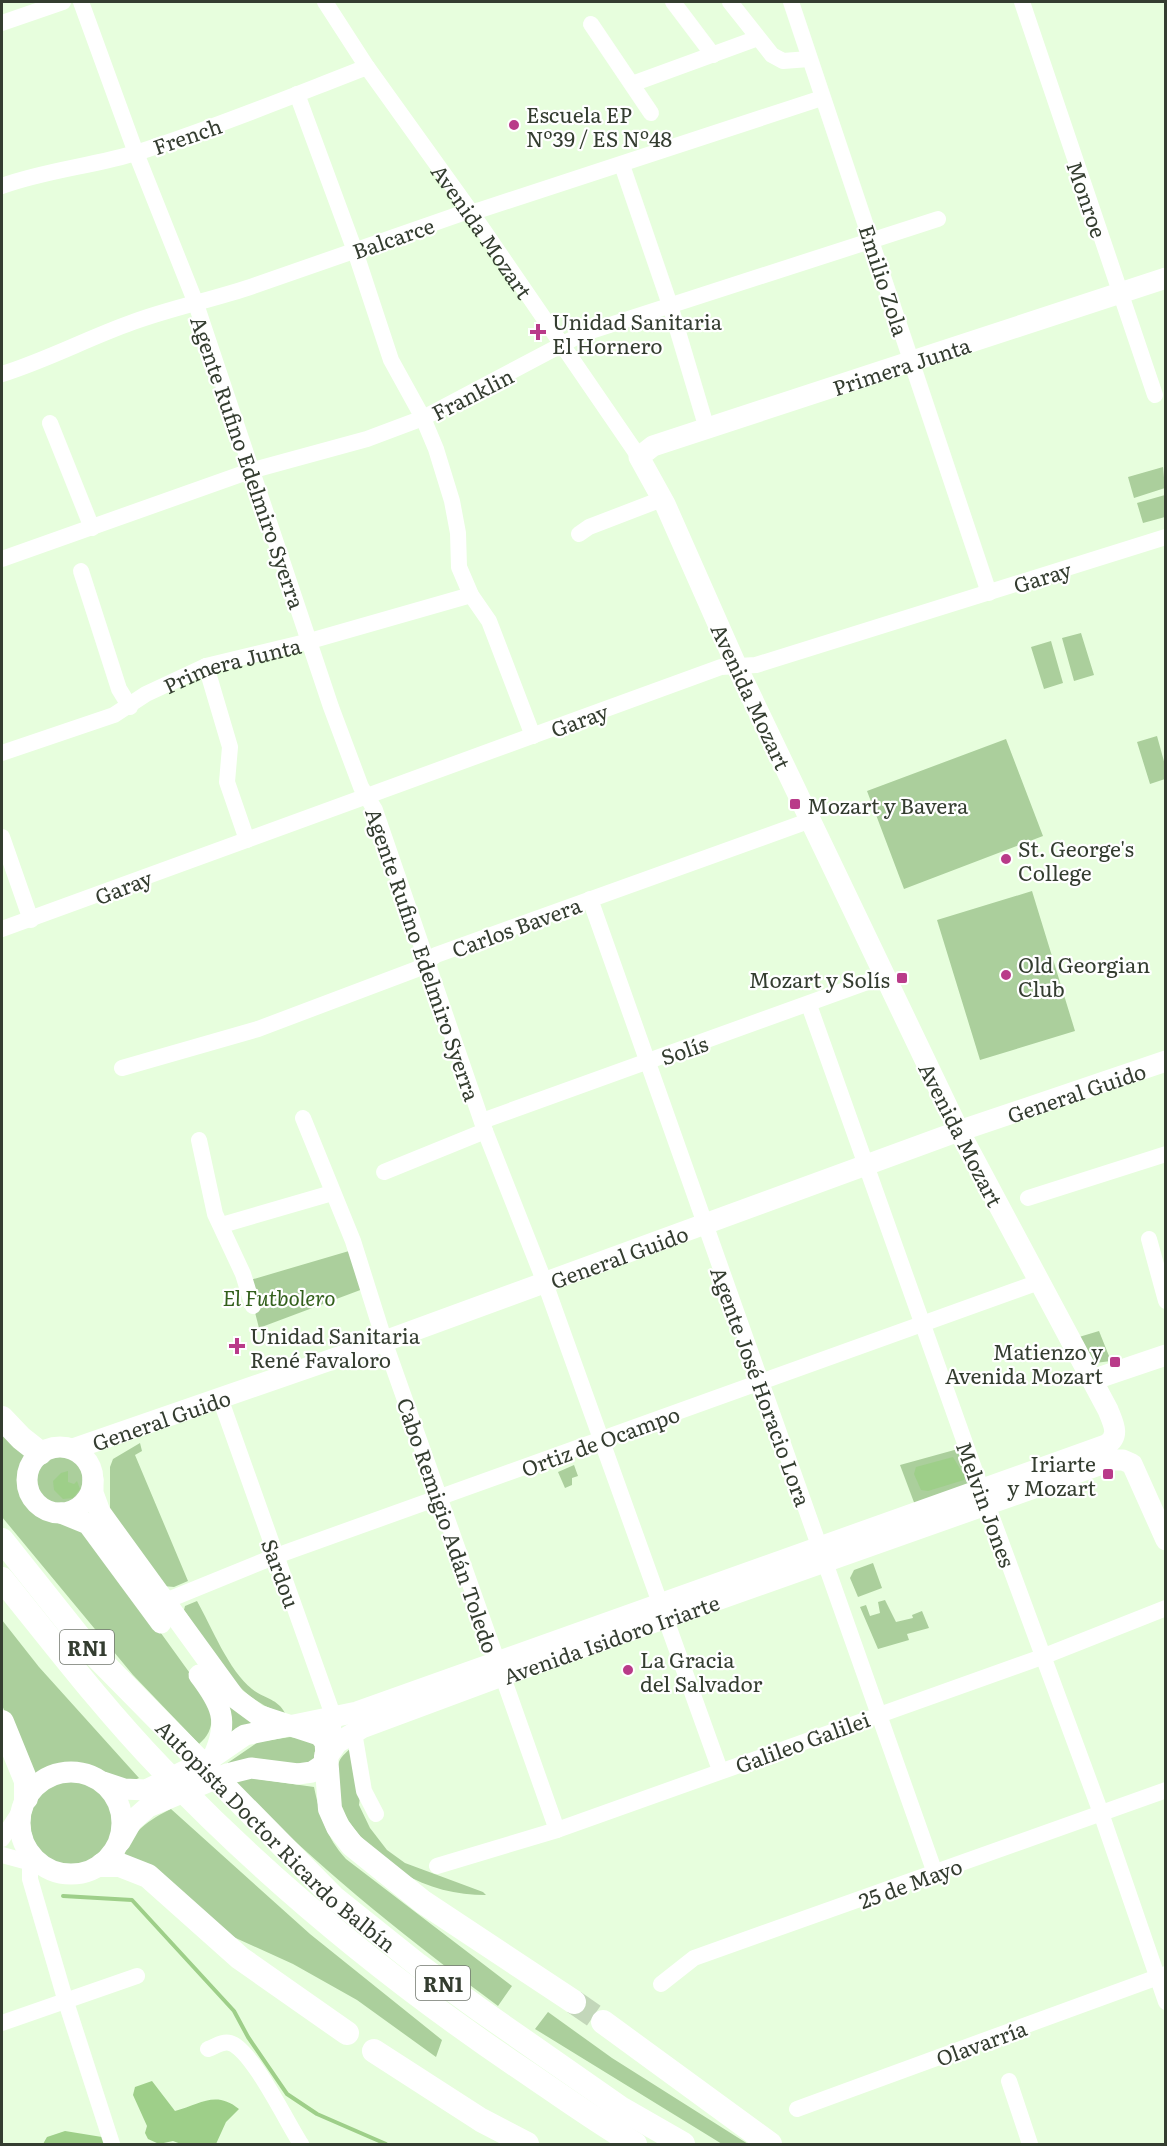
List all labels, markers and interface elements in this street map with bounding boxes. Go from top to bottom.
place label: Escuela EP Nº39 / ES Nº48 [526,98,672,153]
street label: French [148,109,226,161]
marker: Escuela EP Nº39 / ES Nº48 [507,118,521,132]
street label: Monroe [1060,156,1116,242]
street label: Avenida Mozart [425,157,541,305]
street label: Balcarce [348,209,438,265]
street label: Emilio Zola [852,220,918,340]
place label: Unidad Sanitaria El Hornero [552,305,723,360]
street label: Agente Rufino Edelmiro Syerra [184,311,314,613]
marker: Unidad Sanitaria El Hornero [529,323,547,341]
street label: Primera Junta [828,328,975,402]
street label: Franklin [426,359,518,427]
street label: Garay [1009,552,1076,599]
street label: Avenida Mozart [705,618,800,775]
street label: Primera Junta [157,628,304,700]
street label: Garay [546,694,613,744]
place label: Mozart y Bavera [807,789,969,820]
marker: Mozart y Bavera [788,797,802,811]
street label: Agente Rufino Edelmiro Syerra [359,803,489,1105]
place label: St. George's College [1018,832,1134,887]
marker: St. George's College [999,852,1013,866]
street label: Garay [90,861,157,911]
street label: Carlos Bavera [447,888,586,964]
place label: Old Georgian Club [1018,948,1150,1003]
place label: Mozart y Solís [749,963,890,994]
marker: Old Georgian Club [999,968,1013,982]
marker: Mozart y Solís [895,971,909,985]
street label: Solís [656,1027,712,1071]
street label: General Guido [1003,1054,1150,1129]
street label: Avenida Mozart [912,1057,1012,1212]
street label: General Guido [545,1216,692,1295]
street label: Agente José Horacio Lora [704,1262,820,1511]
park label: El Futbolero [222,1281,336,1312]
place label: Unidad Sanitaria René Favaloro [250,1319,421,1374]
place label: Matienzo y Avenida Mozart [945,1335,1104,1390]
marker: Unidad Sanitaria René Favaloro [228,1337,246,1355]
marker: Matienzo y Avenida Mozart [1108,1355,1122,1369]
street label: General Guido [88,1380,234,1457]
street label: Cabo Remigio Adán Toledo [391,1393,507,1657]
street label: Ortiz de Ocampo [516,1397,684,1483]
street label: Melvin Jones [950,1437,1024,1571]
place label: Iriarte y Mozart [1007,1447,1097,1502]
marker: Iriarte y Mozart [1101,1467,1115,1481]
street label: Sardou [255,1534,309,1612]
street label: Avenida Isidoro Iriarte [498,1585,723,1690]
road number: RN1 [60,1630,114,1664]
place label: La Gracia del Salvador [640,1643,763,1698]
marker: La Gracia del Salvador [621,1663,635,1677]
street label: Galileo Galilei [730,1702,874,1780]
street label: Autopista Doctor Ricardo Balbín [150,1712,404,1958]
street label: 25 de Mayo [854,1849,966,1915]
road number: RN1 [416,1966,470,2000]
street label: Olavarría [931,2011,1031,2073]

